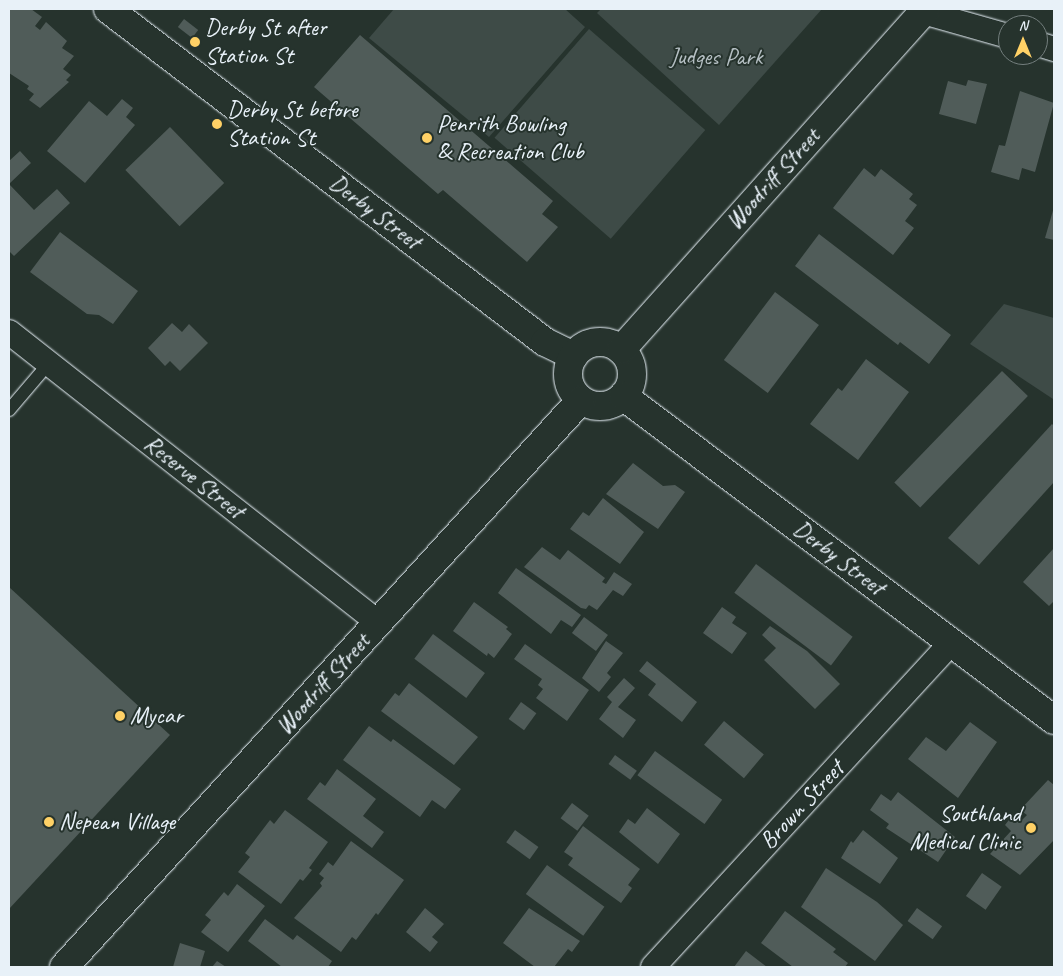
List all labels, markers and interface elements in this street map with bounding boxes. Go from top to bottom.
place label: Derby St after Station St [205,14,327,70]
north arrow [998,15,1048,65]
text: N [1019,17,1027,34]
marker: Derby St after Station St [189,36,201,48]
park label: Judges Park [669,43,763,71]
place label: Derby St before Station St [227,96,358,152]
place label: Penrith Bowling & Recreation Club [437,110,584,166]
marker: Derby St before Station St [211,118,223,130]
street label: Woodriff Street [720,122,826,236]
marker: Penrith Bowling & Recreation Club [421,132,433,144]
street label: Derby Street [324,168,426,256]
street label: Reserve Street [138,429,250,525]
street label: Derby Street [788,514,890,602]
street label: Woodriff Street [270,627,376,741]
place label: Mycar [130,702,183,730]
marker: Mycar [114,710,126,722]
street label: Brown Street [754,755,850,855]
place label: Southland Medical Clinic [910,800,1021,856]
place label: Nepean Village [59,808,175,836]
marker: Nepean Village [43,816,55,828]
marker: Southland Medical Clinic [1025,822,1037,834]

